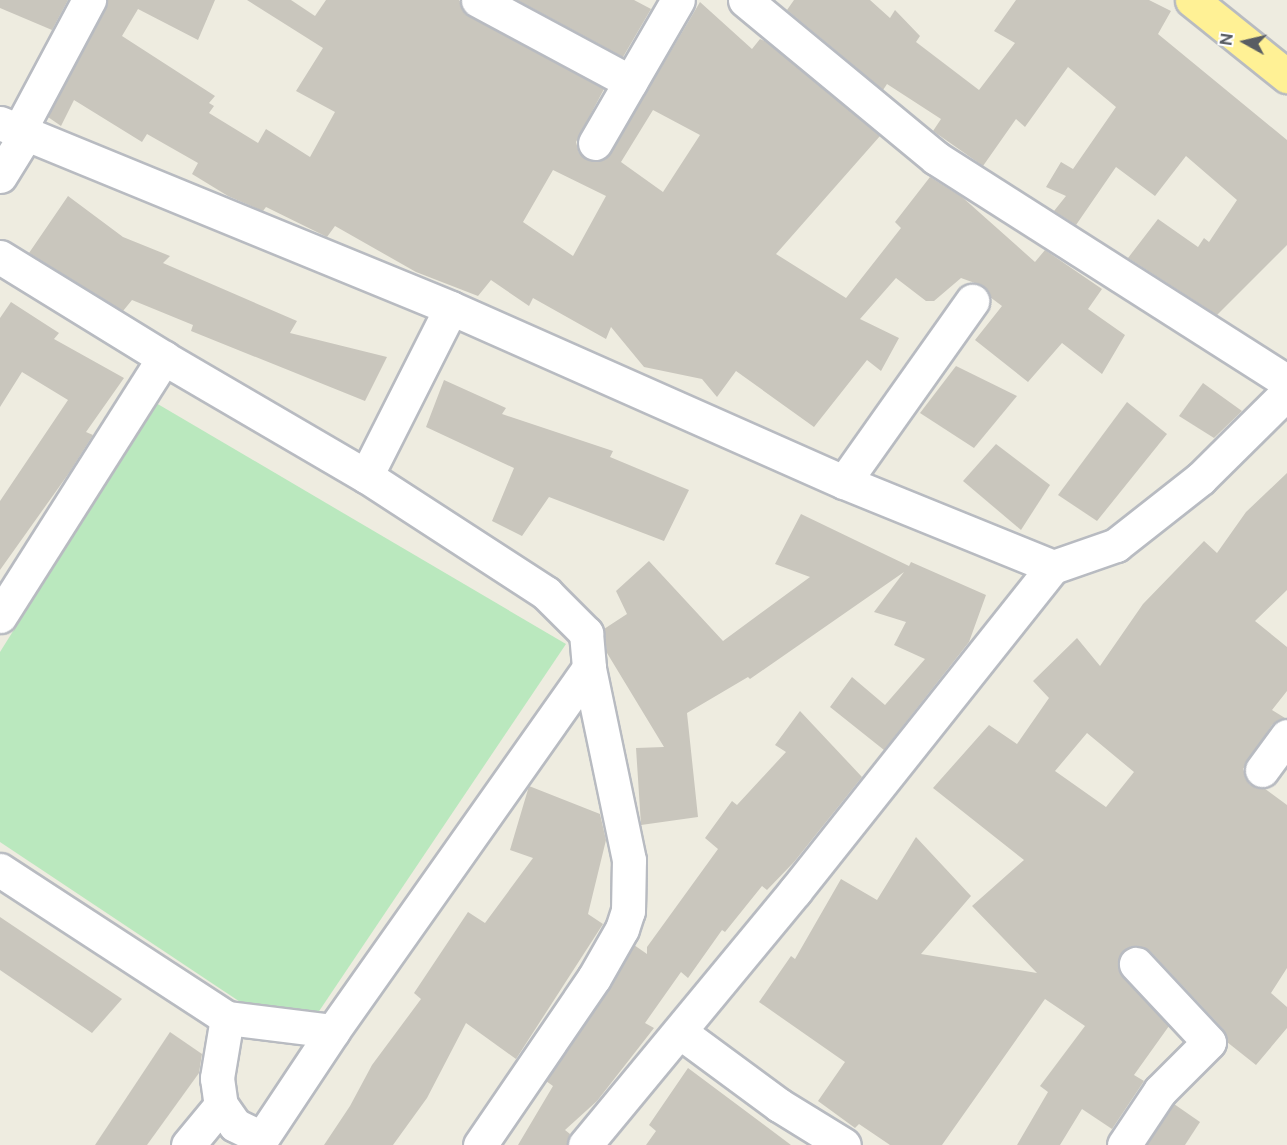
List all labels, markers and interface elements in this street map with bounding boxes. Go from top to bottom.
north arrow [1215,12,1275,72]
text: N [1216,32,1237,47]

